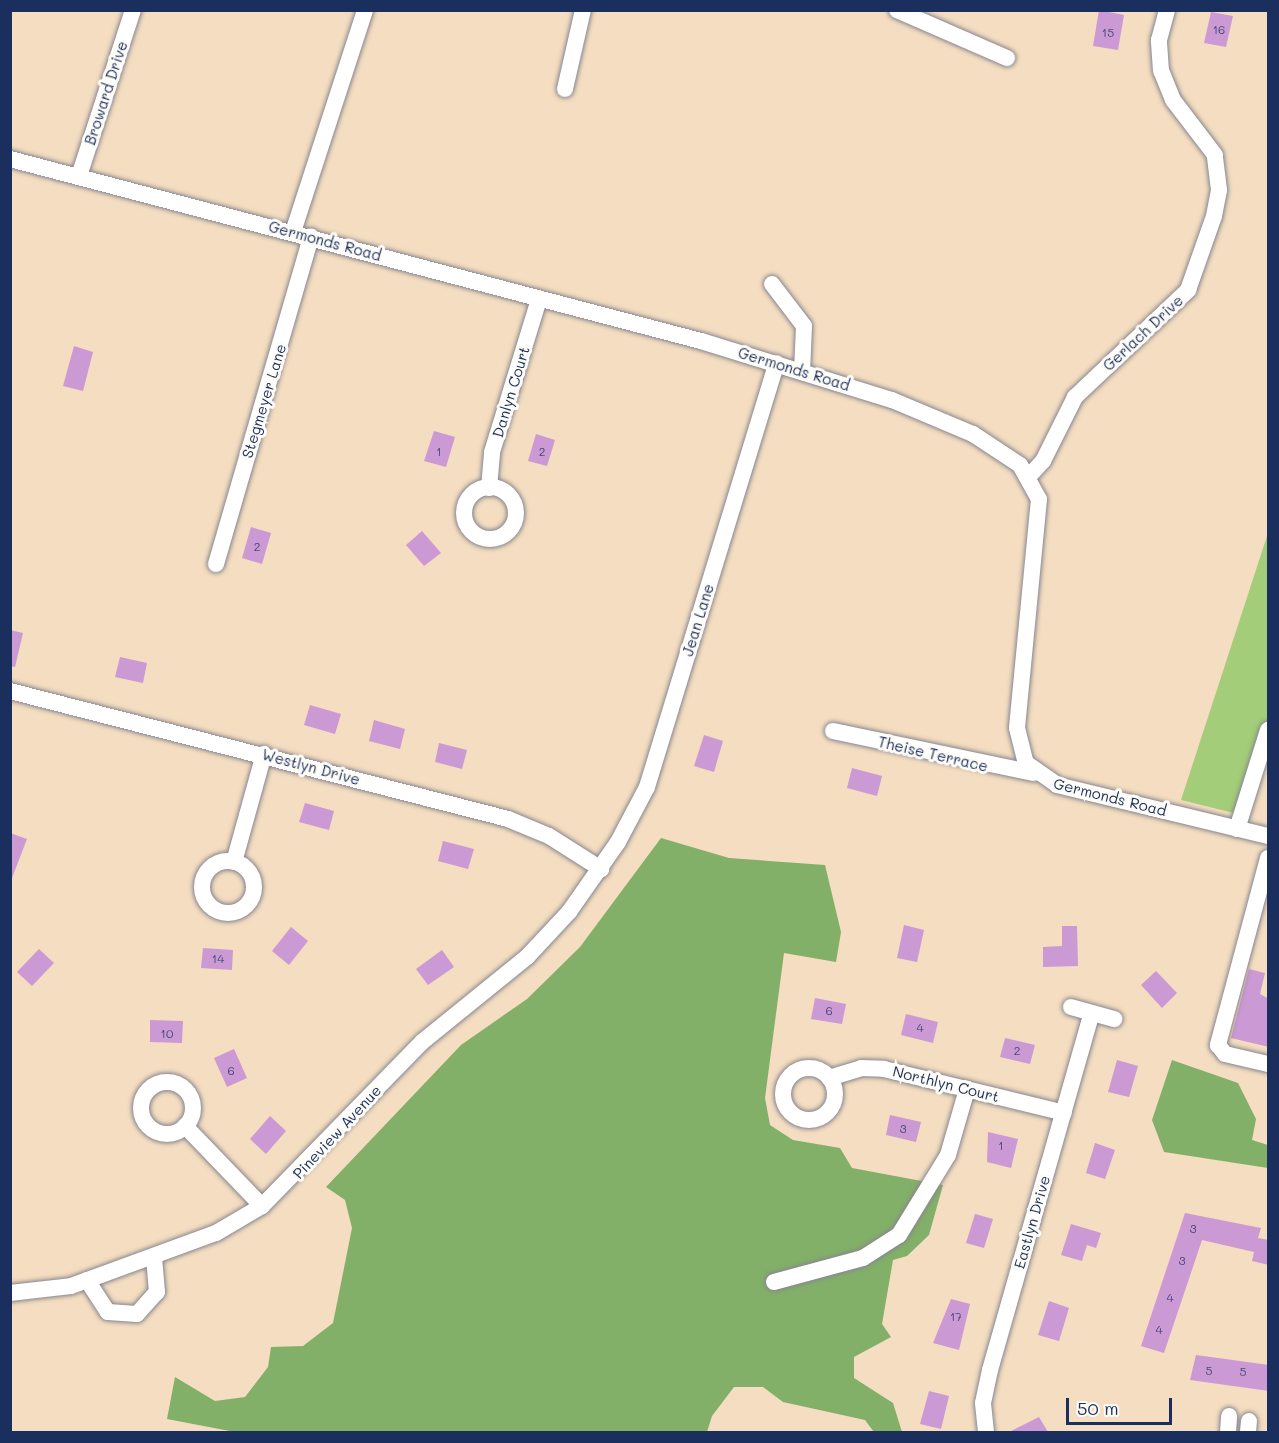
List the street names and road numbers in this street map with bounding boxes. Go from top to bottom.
street label: Broward Drive [81,39,131,147]
street label: Germonds Road [267,217,383,265]
street label: Gerlach Drive [1099,291,1187,375]
street label: Stegmeyer Lane [238,342,290,460]
street label: Germonds Road [736,343,852,395]
street label: Danlyn Court [489,344,533,440]
street label: Jean Lane [678,582,718,658]
street label: Theise Terrace [876,733,990,775]
street label: Westlyn Drive [260,745,362,789]
street label: Germonds Road [1052,774,1168,820]
street label: Northlyn Court [891,1062,1001,1106]
street label: Pineview Avenue [289,1081,385,1183]
street label: Eastlyn Drive [1010,1173,1054,1271]

